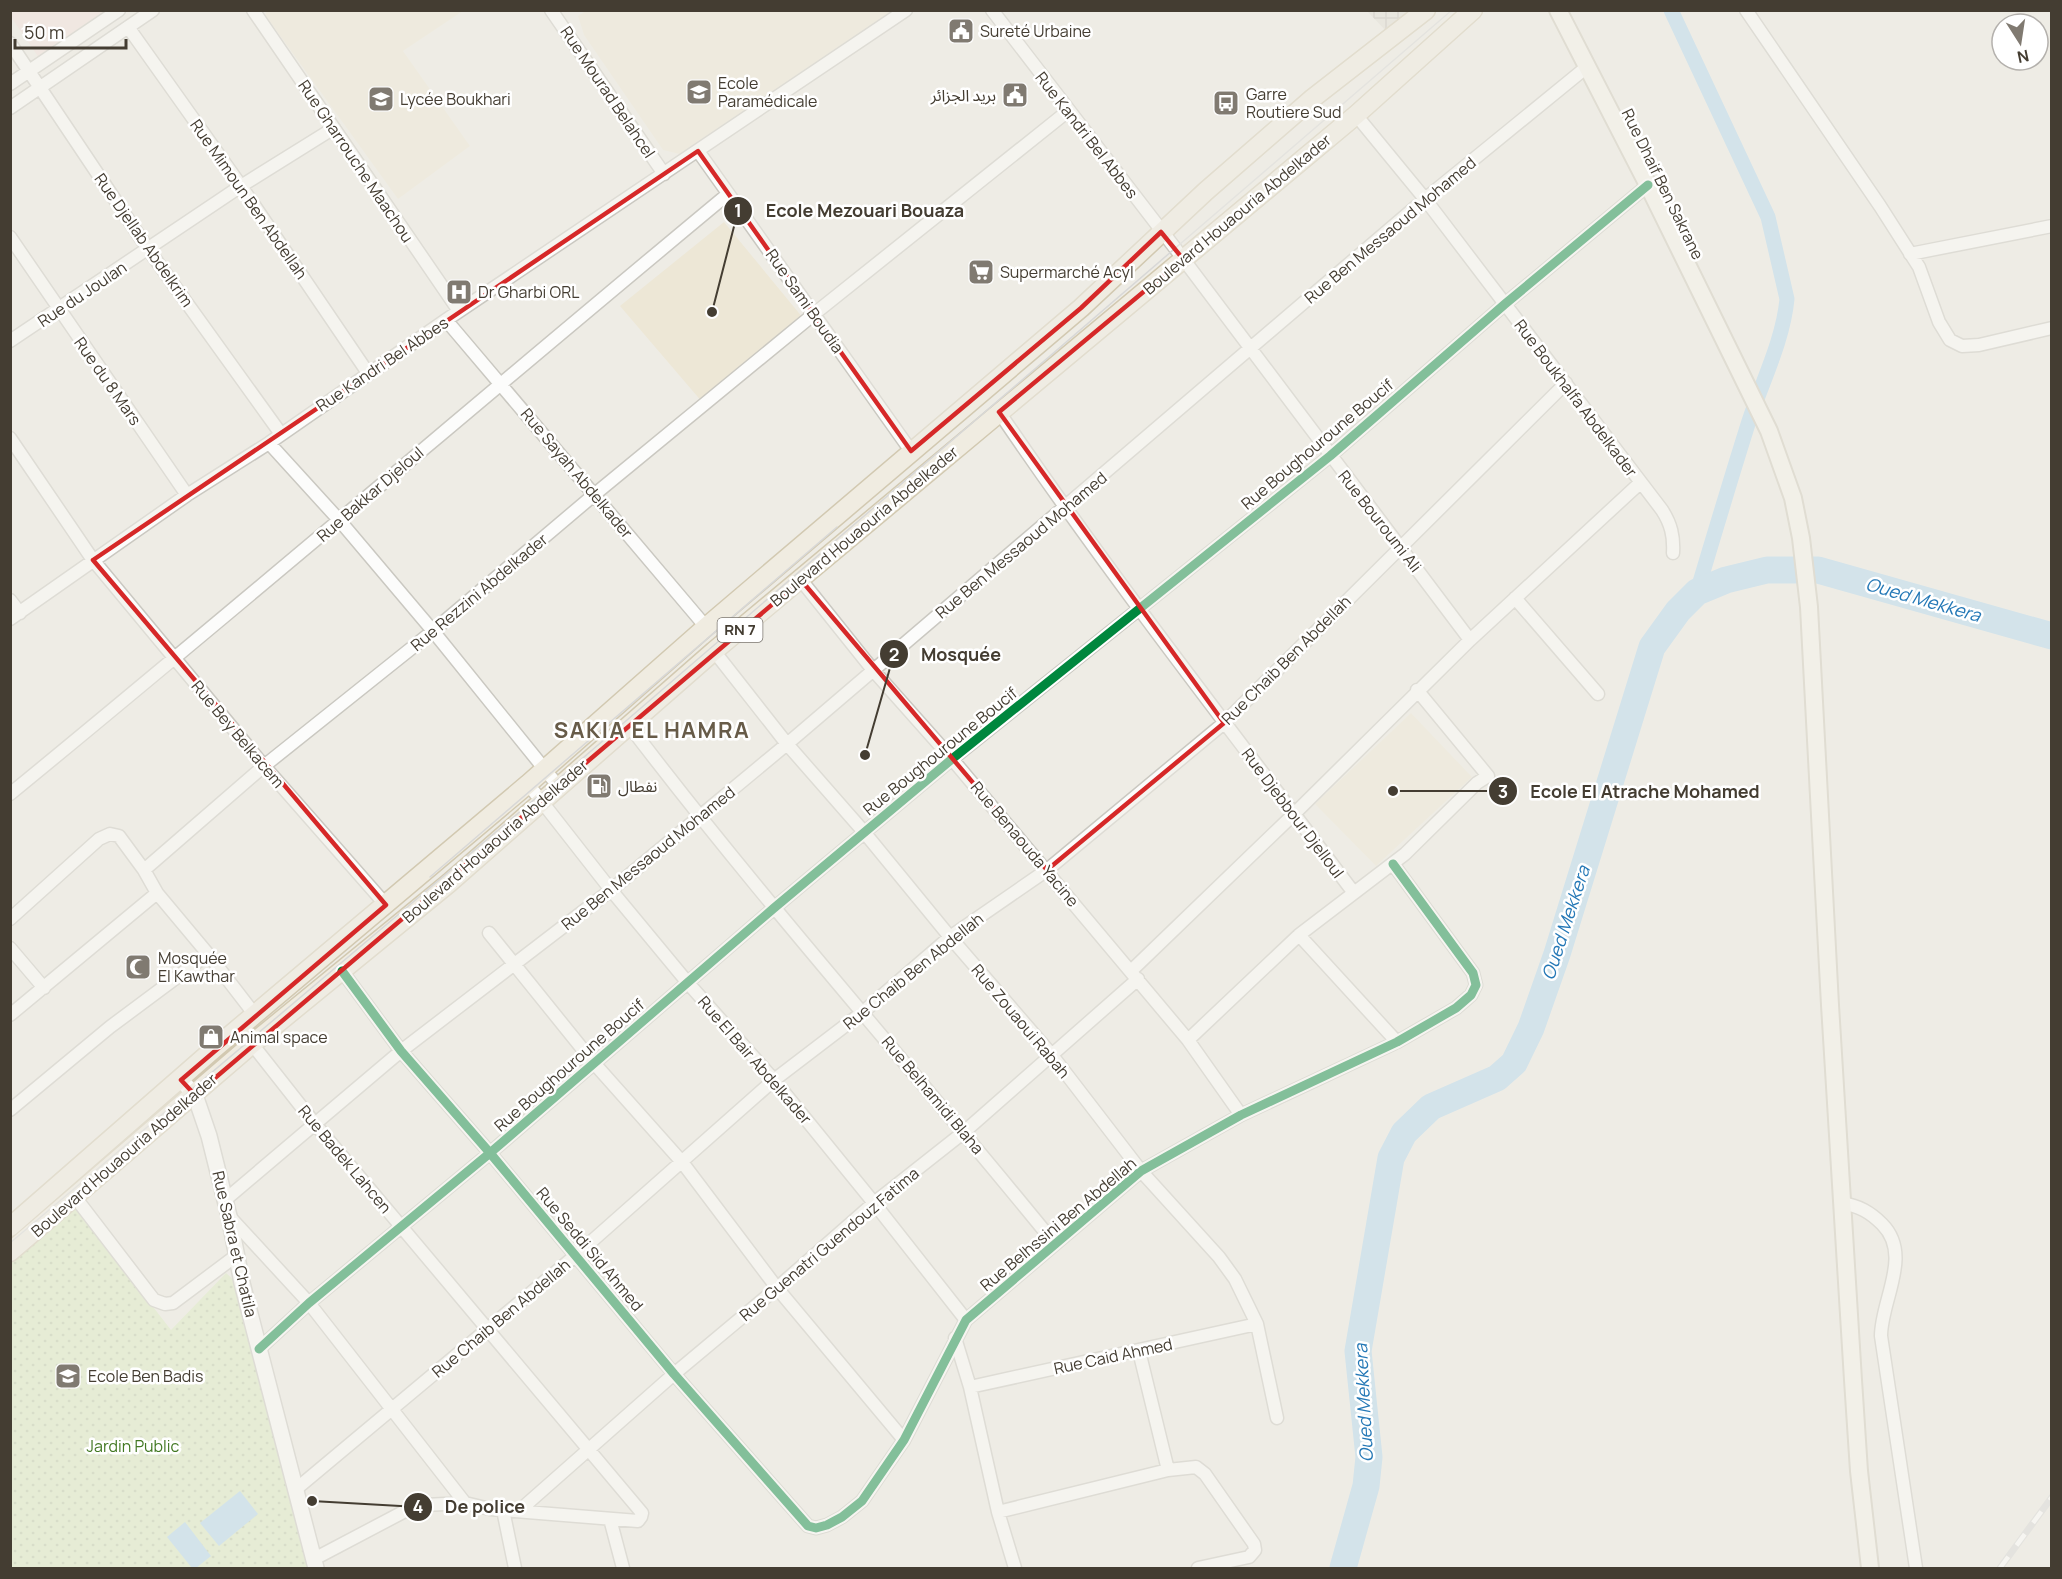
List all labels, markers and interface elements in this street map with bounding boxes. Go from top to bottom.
scale bar [15,12,126,50]
north arrow [1990,12,2050,72]
public building icon: Sureté Urbaine [946,16,976,46]
text: 50 m [24,20,64,44]
place label: Sureté Urbaine [980,20,1091,42]
street label: Rue Mourad Belahcel [556,22,660,162]
text: N [2015,45,2031,69]
street label: Rue Kandri Bel Abbes [1031,67,1143,203]
place label: Ecole Paramédicale [718,72,817,112]
street label: Rue Gharrouche Maachou [293,75,419,247]
school or university icon: Ecole Paramédicale [684,77,714,107]
public building icon: بريد الجزائر [1000,80,1030,110]
place label: Garre Routiere Sud [1246,83,1342,123]
school or university icon: Lycée Boukhari [366,84,396,114]
place label: بريد الجزائر [930,84,996,106]
place label: Lycée Boukhari [400,88,511,110]
bus stop icon: Garre Routiere Sud [1211,88,1241,118]
street label: Rue Dhaif Ben Sakrane [1617,105,1709,263]
street label: Rue Mimoun Ben Abdellah [185,115,313,283]
street label: Boulevard Houaouria Abdelkader [1138,129,1336,299]
street label: Rue Ben Messaoud Mohamed [1300,152,1480,308]
street label: Rue Djellab Abdelkrim [90,169,198,311]
callout: Ecole Mezouari Bouaza [723,193,976,229]
text: 1 [734,198,742,222]
text: Ecole Mezouari Bouaza [766,198,964,222]
street label: Rue Sami Boudia [761,245,849,357]
street label: Rue du Joulan [33,256,131,332]
supermarket icon: Supermarché Acyl [966,257,996,287]
place label: Supermarché Acyl [1000,261,1134,283]
hospital icon: Dr Gharbi ORL [444,277,474,307]
place label: Dr Gharbi ORL [478,281,579,303]
street label: Rue Kandri Bel Abbes [312,312,452,416]
street label: Rue Boukhalfa Abdelkader [1509,315,1643,482]
street label: Rue du 8 Mars [69,333,147,429]
street label: Rue Boughouroune Boucif [1236,374,1398,514]
street label: Rue Sayah Abdelkader [516,403,638,543]
street label: Rue Bakkar Djeloul [312,441,428,547]
street label: Boulevard Houaouria Abdelkader [765,441,963,611]
street label: Rue Bouroumi Ali [1333,466,1427,576]
street label: Rue Ben Messaoud Mohamed [931,467,1111,623]
street label: Rue Rezzini Abdelkader [406,528,552,656]
water label: Oued Mekkera [1863,571,1984,627]
street label: Rue Chaib Ben Abdellah [1217,591,1355,729]
road number: RN 7 [718,618,762,642]
callout: Mosquée [879,636,1013,672]
text: 2 [889,642,899,666]
text: Mosquée [921,642,1001,666]
street label: Rue Bey Belkacem [187,676,289,792]
street label: Rue Boughouroune Boucif [858,682,1022,820]
district label: SAKIA EL HAMRA [554,715,750,745]
street label: Rue Djebbour Djelloul [1237,744,1349,882]
street label: Boulevard Houaouria Abdelkader [397,754,593,928]
fuel station icon: نفطال [584,771,614,801]
callout: Ecole El Atrache Mohamed [1488,773,1772,809]
place label: نفطال [618,775,657,797]
street label: Rue Benaouda Yacine [966,777,1084,911]
text: 3 [1498,779,1508,803]
text: Ecole El Atrache Mohamed [1530,779,1760,803]
street label: Rue Ben Messaoud Mohamed [557,781,739,935]
water label: Oued Mekkera [1535,862,1595,983]
street label: Rue Chaib Ben Abdellah [838,908,988,1034]
place label: Mosquée El Kawthar [158,947,235,987]
mosque icon: Mosquée El Kawthar [123,952,153,982]
street label: Rue Zouaoui Rabah [967,959,1075,1083]
street label: Rue El Bair Abdelkader [693,991,817,1129]
street label: Rue Boughouroune Boucif [489,993,649,1136]
shop icon: Animal space [196,1022,226,1052]
place label: Animal space [230,1026,328,1048]
street label: Rue Belhamidi Blaha [877,1031,989,1159]
street label: Boulevard Houaouria Abdelkader [26,1068,222,1242]
street label: Rue Badek Lahcen [293,1100,397,1218]
street label: Rue Belhssini Ben Abdellah [975,1152,1141,1296]
street label: Rue Guenatri Guendouz Fatima [735,1162,923,1326]
street label: Rue Sabra et Chatila [207,1169,263,1319]
street label: Rue Seddi Sid Ahmed [532,1182,648,1316]
street label: Rue Chaib Ben Abdellah [427,1254,575,1382]
street label: Rue Caid Ahmed [1052,1333,1174,1379]
water label: Oued Mekkera [1348,1342,1378,1463]
school or university icon: Ecole Ben Badis [53,1361,83,1391]
place label: Ecole Ben Badis [88,1365,203,1387]
park label: Jardin Public [87,1435,180,1457]
callout: De police [403,1489,537,1525]
text: 4 [413,1494,424,1518]
text: De police [445,1494,525,1518]

